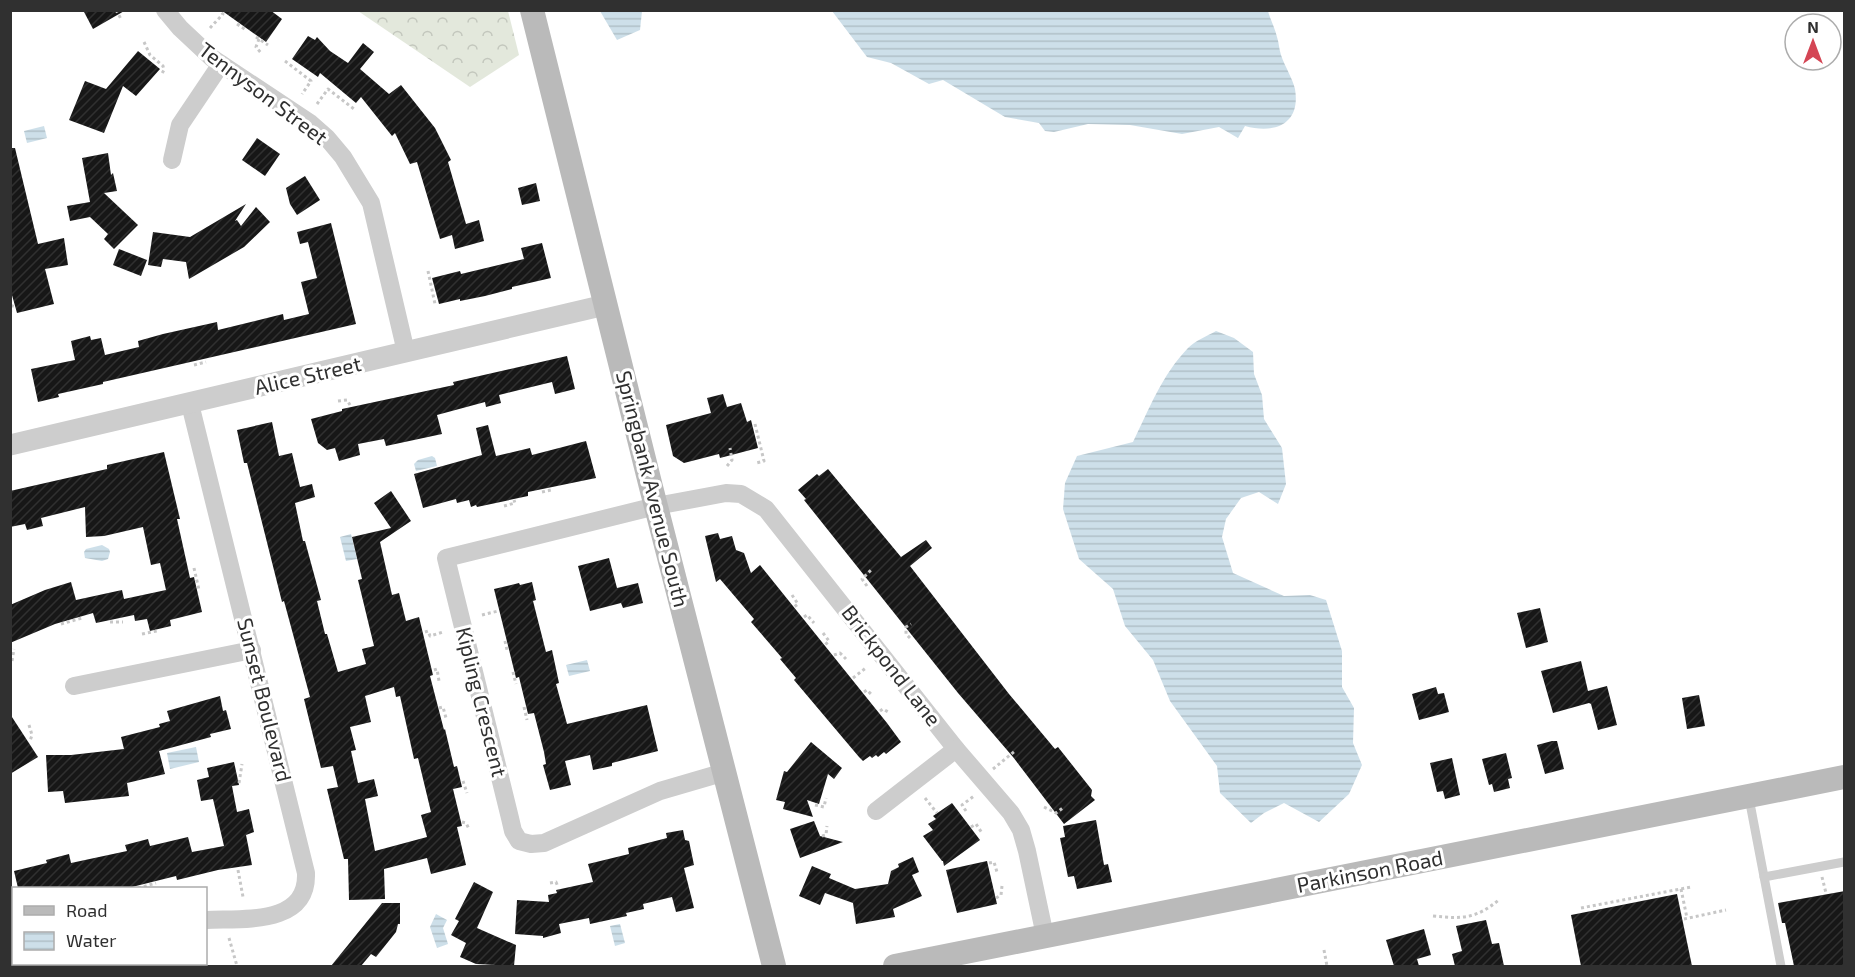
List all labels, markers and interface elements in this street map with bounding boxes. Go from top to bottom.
north arrow [1783,12,1843,72]
text: N [1807,17,1819,36]
street label: Tennyson Street [195,36,333,149]
street label: Alice Street [252,350,364,399]
street label: Springbank Avenue South [612,368,695,609]
street label: Brickpond Lane [837,600,947,730]
street label: Sunset Boulevard [233,615,298,784]
street label: Kipling Crescent [452,624,513,779]
street label: Parkinson Road [1295,844,1445,897]
legend [12,887,207,965]
text: Road [66,899,107,921]
text: Water [66,929,116,951]

